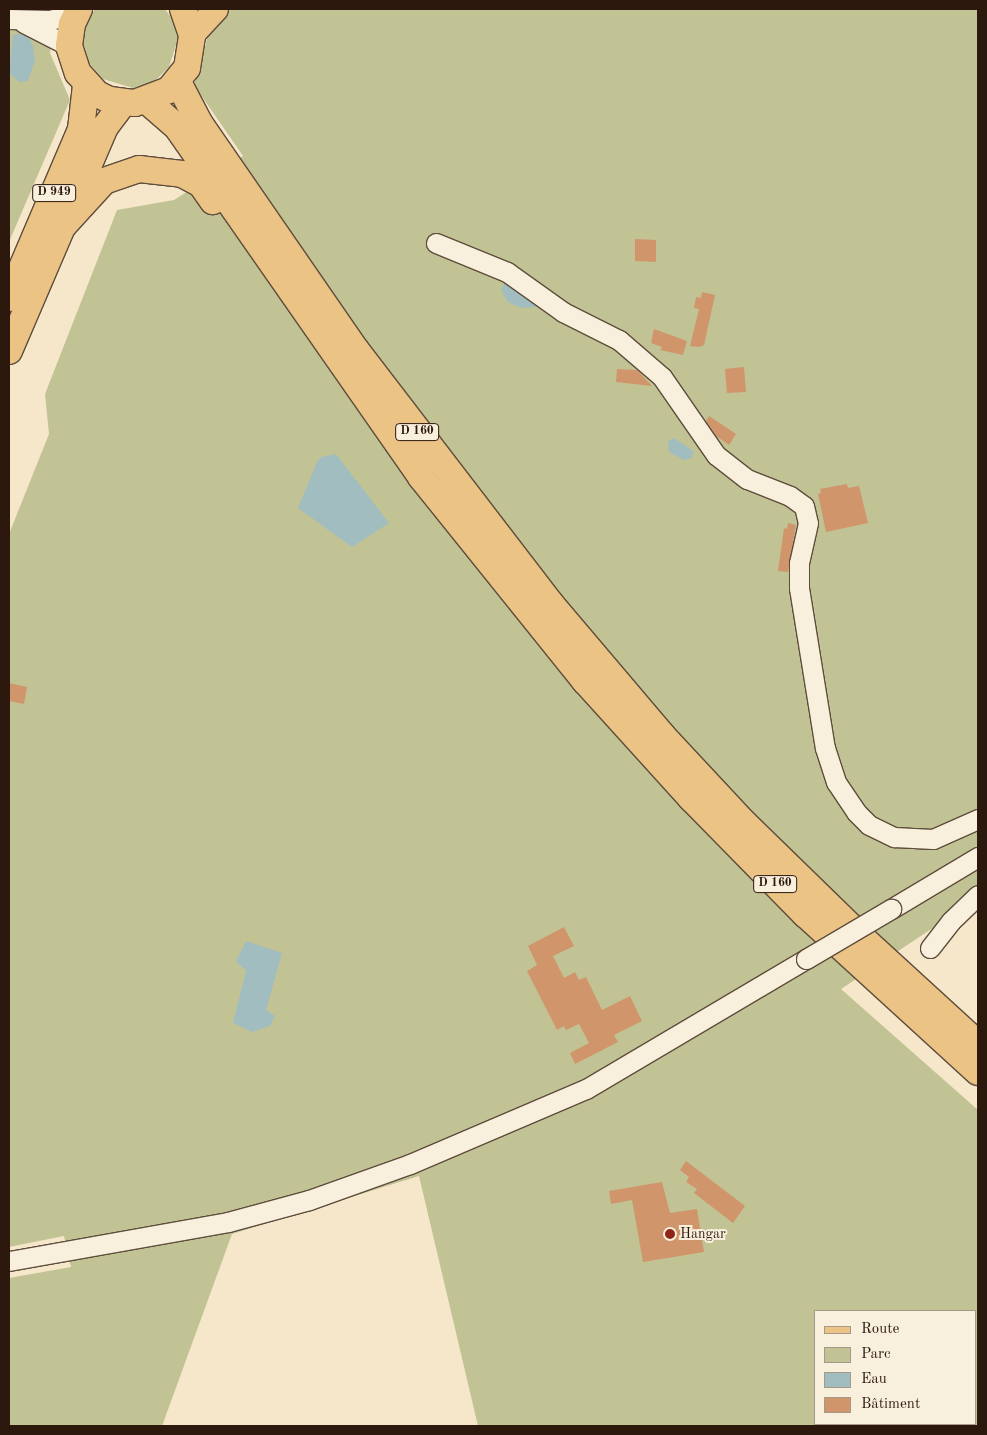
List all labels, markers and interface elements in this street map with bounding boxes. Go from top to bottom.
road number: D 949 [32,184,76,202]
road number: D 160 [394,422,440,442]
road number: D 160 [752,874,798,894]
place label: Hangar [680,1226,726,1242]
marker: Hangar [664,1228,676,1240]
legend [814,1310,977,1425]
text: Route [861,1322,899,1337]
text: Parc [861,1347,891,1362]
text: Eau [861,1372,887,1387]
text: Bâtiment [861,1397,920,1412]

